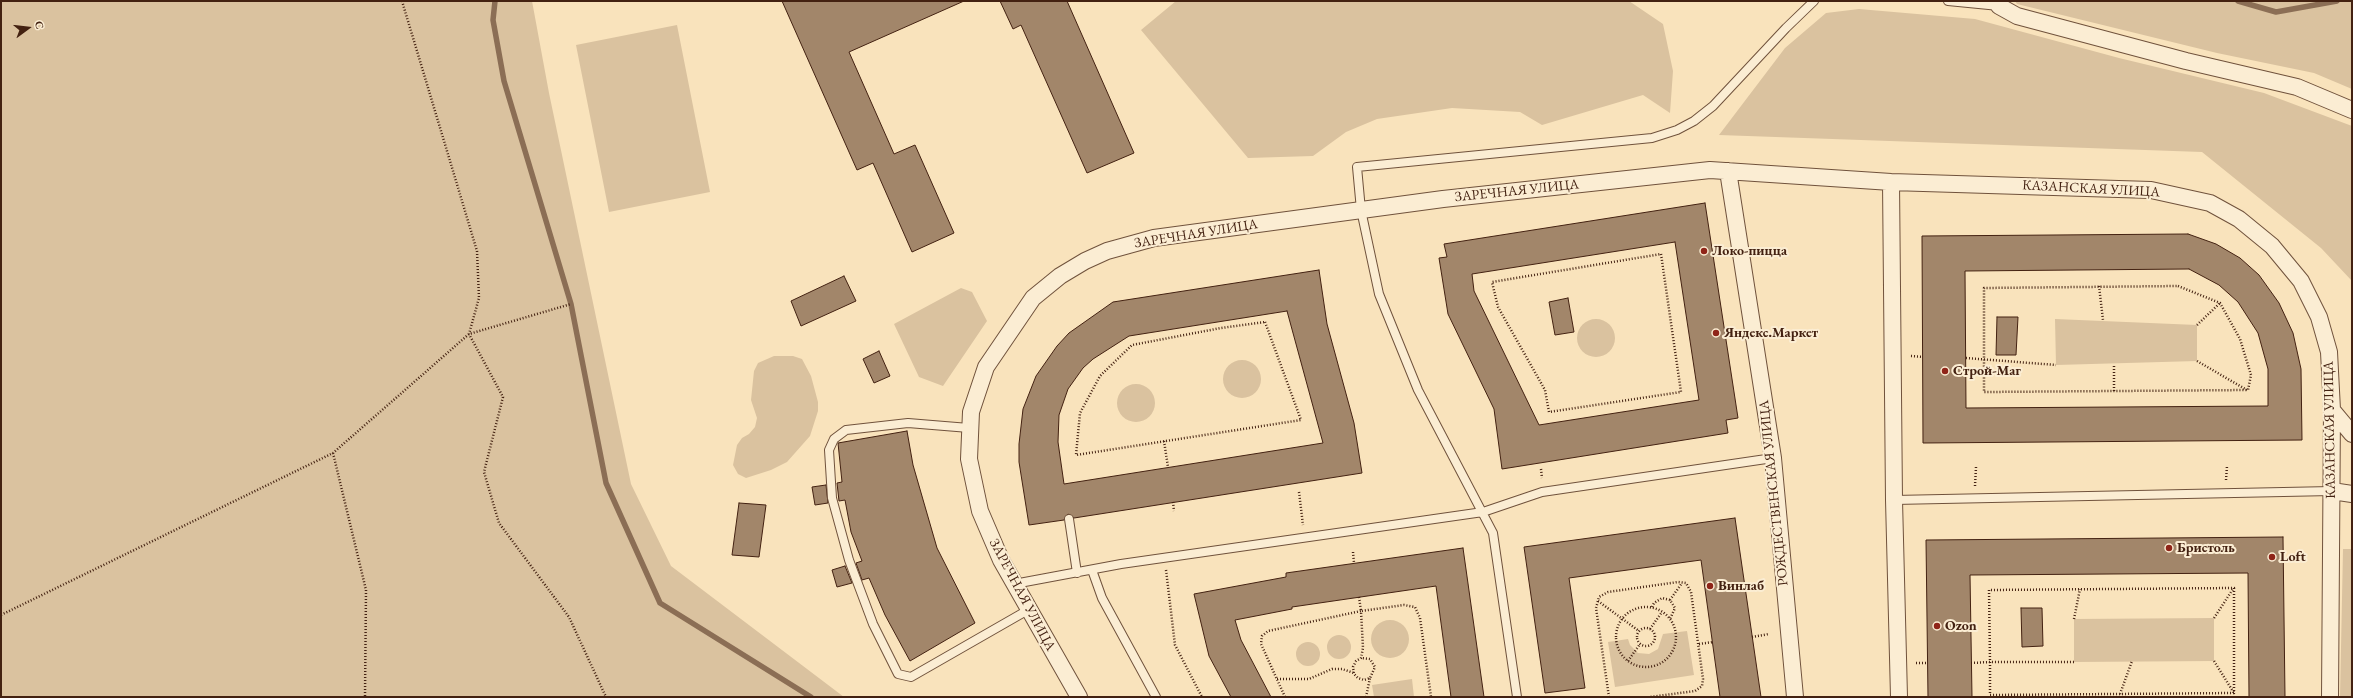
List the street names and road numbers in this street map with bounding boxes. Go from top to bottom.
street label: ЗАРЕЧНАЯ УЛИЦА [1454,176,1580,206]
street label: КАЗАНСКАЯ УЛИЦА [2022,177,2160,201]
street label: ЗАРЕЧНАЯ УЛИЦА [1133,216,1259,252]
street label: КАЗАНСКАЯ УЛИЦА [2320,361,2340,499]
street label: РОЖДЕСТВЕНСКАЯ УЛИЦА [1756,399,1792,587]
street label: ЗАРЕЧНАЯ УЛИЦА [985,536,1059,654]

